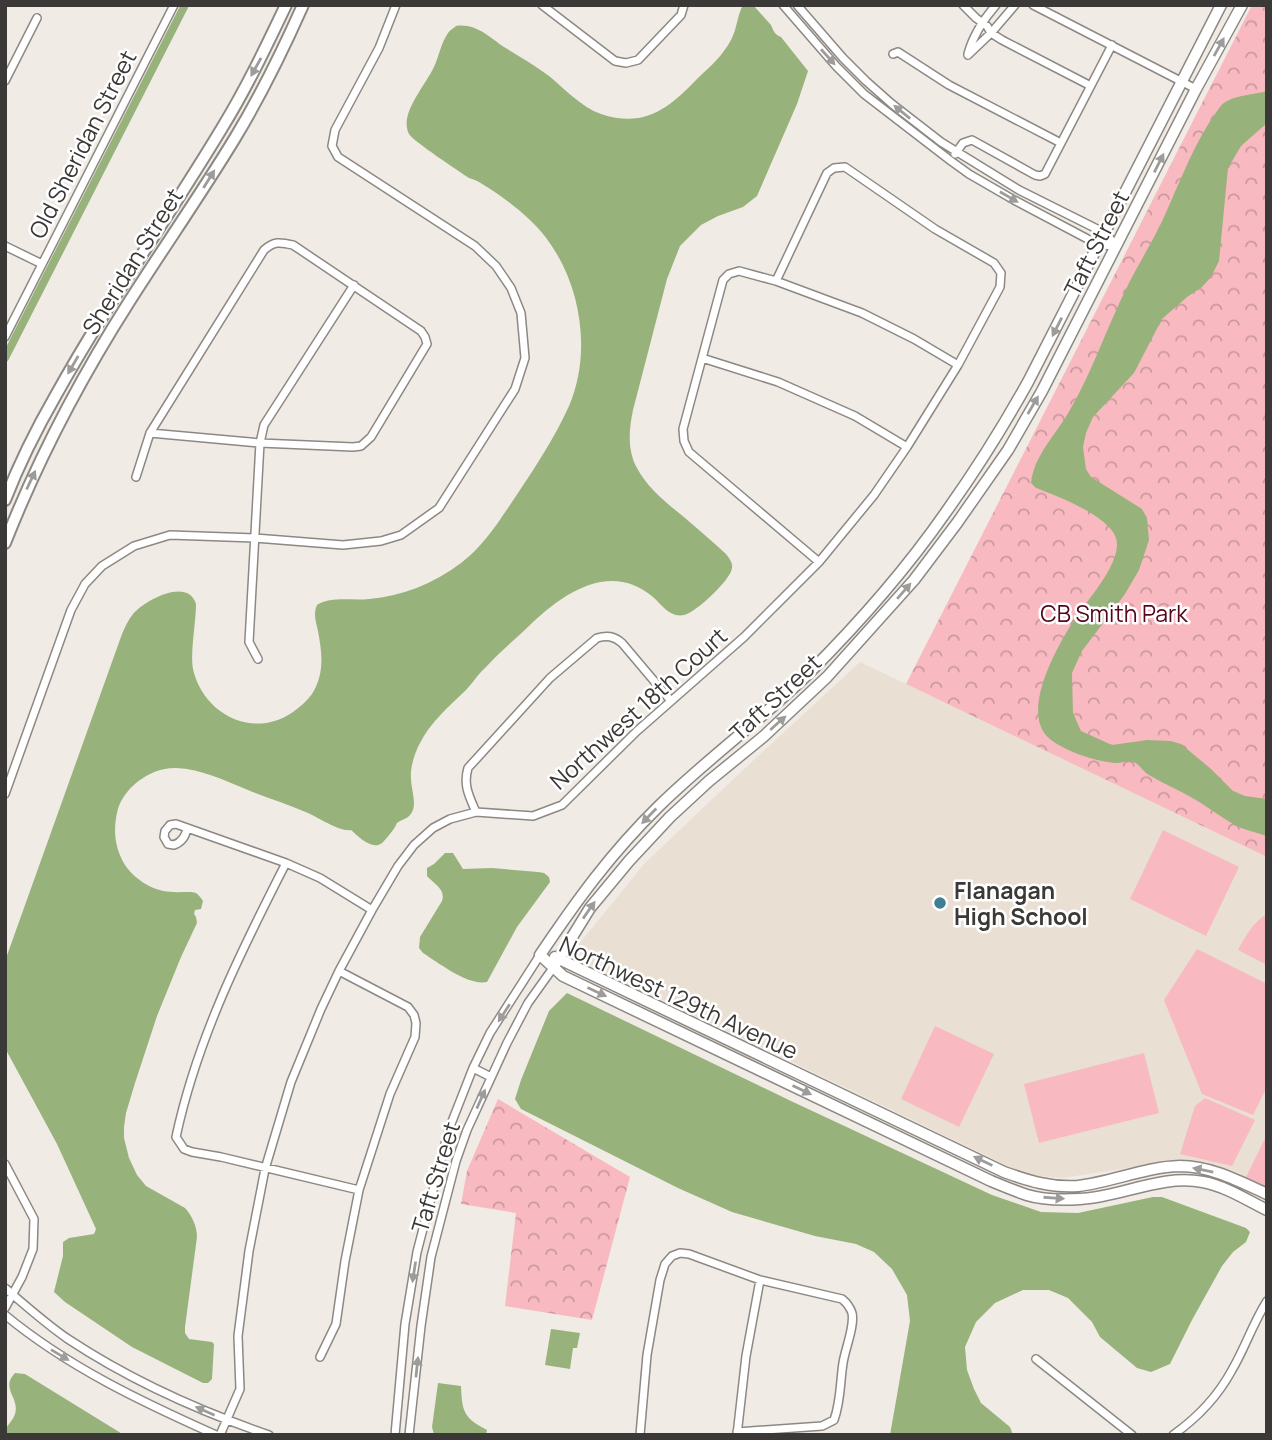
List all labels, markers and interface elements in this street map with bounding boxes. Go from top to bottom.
one-way arrow [1213,37,1225,57]
street label: Old Sheridan Street [21,44,143,244]
one-way arrow [820,48,836,66]
one-way arrow [250,57,262,76]
one-way arrow [893,104,911,119]
one-way arrow [1153,153,1164,173]
one-way arrow [202,170,216,188]
street label: Sheridan Street [74,182,190,340]
street label: Taft Street [1056,185,1136,301]
one-way arrow [999,191,1018,203]
one-way arrow [1051,317,1063,337]
one-way arrow [67,355,79,374]
one-way arrow [1027,395,1040,414]
one-way arrow [26,470,37,490]
one-way arrow [896,583,911,600]
park label: CB Smith Park [1040,597,1188,629]
street label: Northwest 18th Court [543,620,733,796]
street label: Taft Street [722,646,828,748]
one-way arrow [769,716,786,732]
one-way arrow [642,807,658,824]
place label: Flanagan High School [954,874,1088,932]
marker: Flanagan High School [932,895,948,911]
one-way arrow [582,901,596,919]
street label: Northwest 129th Avenue [555,928,803,1066]
one-way arrow [586,987,607,998]
one-way arrow [497,1003,510,1022]
one-way arrow [792,1084,812,1096]
one-way arrow [476,1089,487,1110]
street label: Taft Street [403,1118,467,1236]
one-way arrow [973,1156,993,1167]
one-way arrow [1192,1164,1214,1175]
one-way arrow [1043,1193,1065,1204]
one-way arrow [408,1261,419,1283]
one-way arrow [50,1349,69,1362]
one-way arrow [412,1356,423,1378]
one-way arrow [195,1405,215,1417]

